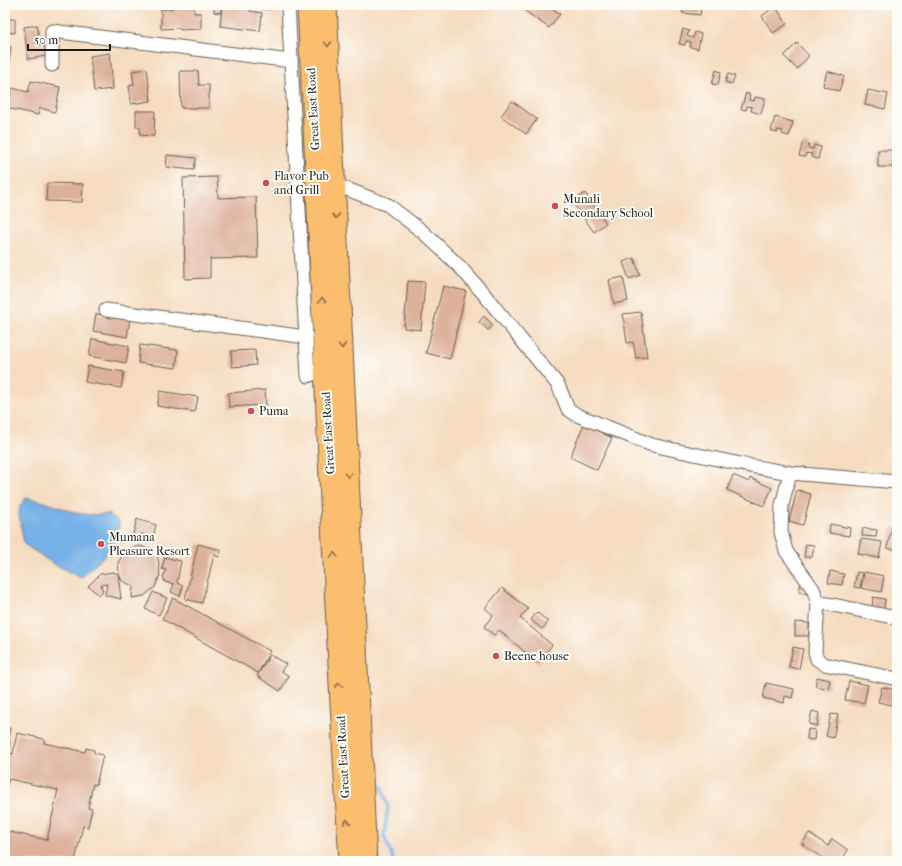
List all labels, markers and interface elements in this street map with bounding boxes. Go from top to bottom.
scale bar [28,26,110,52]
text: 50 m [34,33,58,47]
one-way arrow [323,41,332,47]
street label: Great East Road [304,67,322,151]
place label: Flavor Pub and Grill [274,169,329,197]
marker: Flavor Pub and Grill [261,178,271,188]
place label: Munali Secondary School [563,192,654,220]
marker: Munali Secondary School [550,201,560,211]
one-way arrow [331,213,340,219]
one-way arrow [318,297,327,303]
one-way arrow [337,343,346,349]
street label: Great East Road [319,391,337,475]
place label: Puma [259,404,289,418]
marker: Puma [246,406,256,416]
one-way arrow [343,472,352,479]
place label: Mumana Pleasure Resort [109,530,191,558]
marker: Mumana Pleasure Resort [96,539,106,549]
one-way arrow [329,552,338,558]
place label: Beene house [504,649,569,663]
marker: Beene house [491,651,501,661]
one-way arrow [335,682,344,688]
street label: Great East Road [334,715,352,799]
one-way arrow [343,819,352,825]

